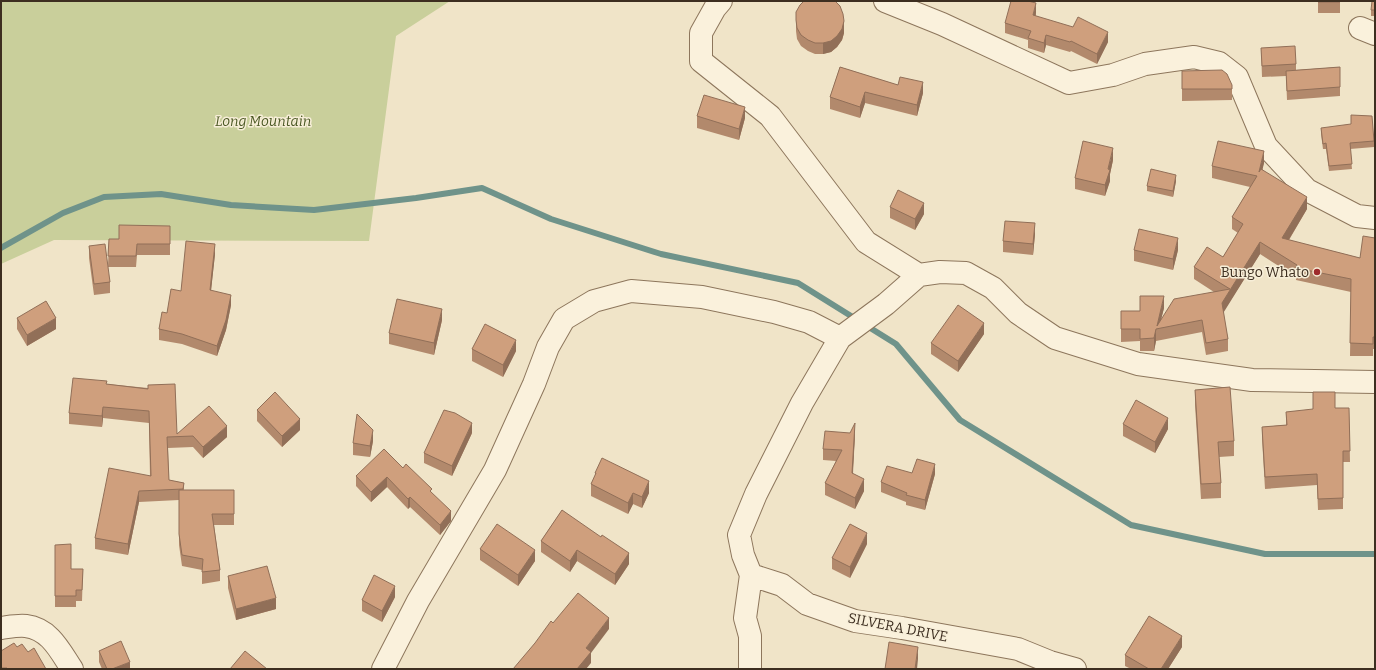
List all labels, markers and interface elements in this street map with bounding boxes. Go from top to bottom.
park label: Long Mountain [215,113,311,130]
place label: Bungo Whato [1221,264,1309,281]
marker: Bungo Whato [1312,267,1322,277]
street label: SILVERA DRIVE [846,609,949,646]

